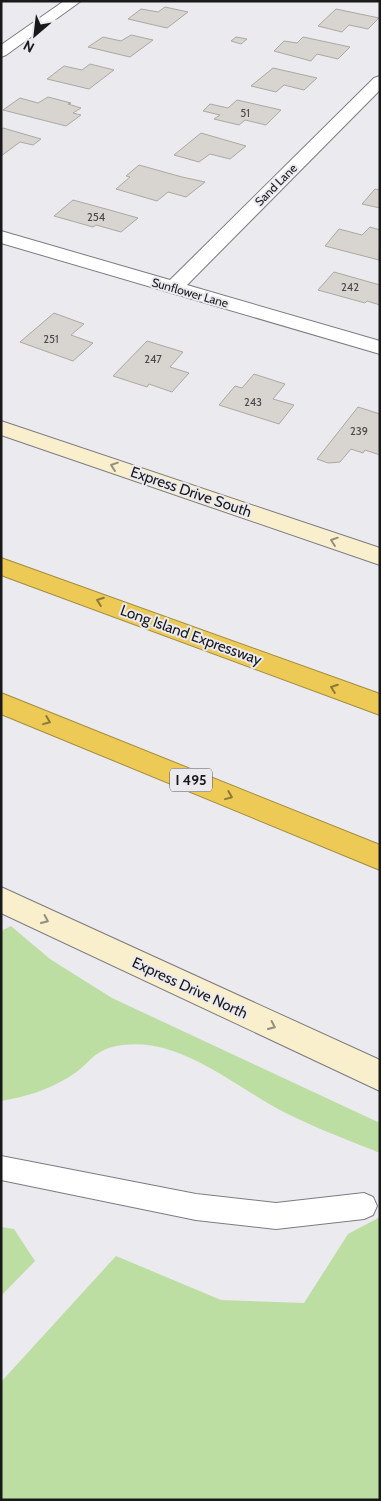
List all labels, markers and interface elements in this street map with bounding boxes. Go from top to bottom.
north arrow [10,10,60,60]
text: N [20,36,37,57]
house number: 51 [240,106,250,120]
street label: Sand Lane [251,160,300,209]
house number: 254 [87,210,106,224]
street label: Sunflower Lane [150,274,230,311]
house number: 242 [341,280,359,294]
house number: 251 [43,332,59,346]
house number: 247 [144,352,162,366]
house number: 243 [244,395,262,409]
house number: 239 [350,424,368,438]
one-way arrow [110,462,118,472]
street label: Express Drive South [128,463,254,521]
one-way arrow [330,537,338,547]
one-way arrow [96,597,104,607]
street label: Long Island Expressway [118,601,265,669]
one-way arrow [330,684,339,694]
one-way arrow [42,716,50,726]
road number: I 495 [170,768,212,792]
one-way arrow [224,790,233,800]
one-way arrow [40,914,49,924]
street label: Express Drive North [129,953,251,1023]
one-way arrow [266,1020,275,1030]

